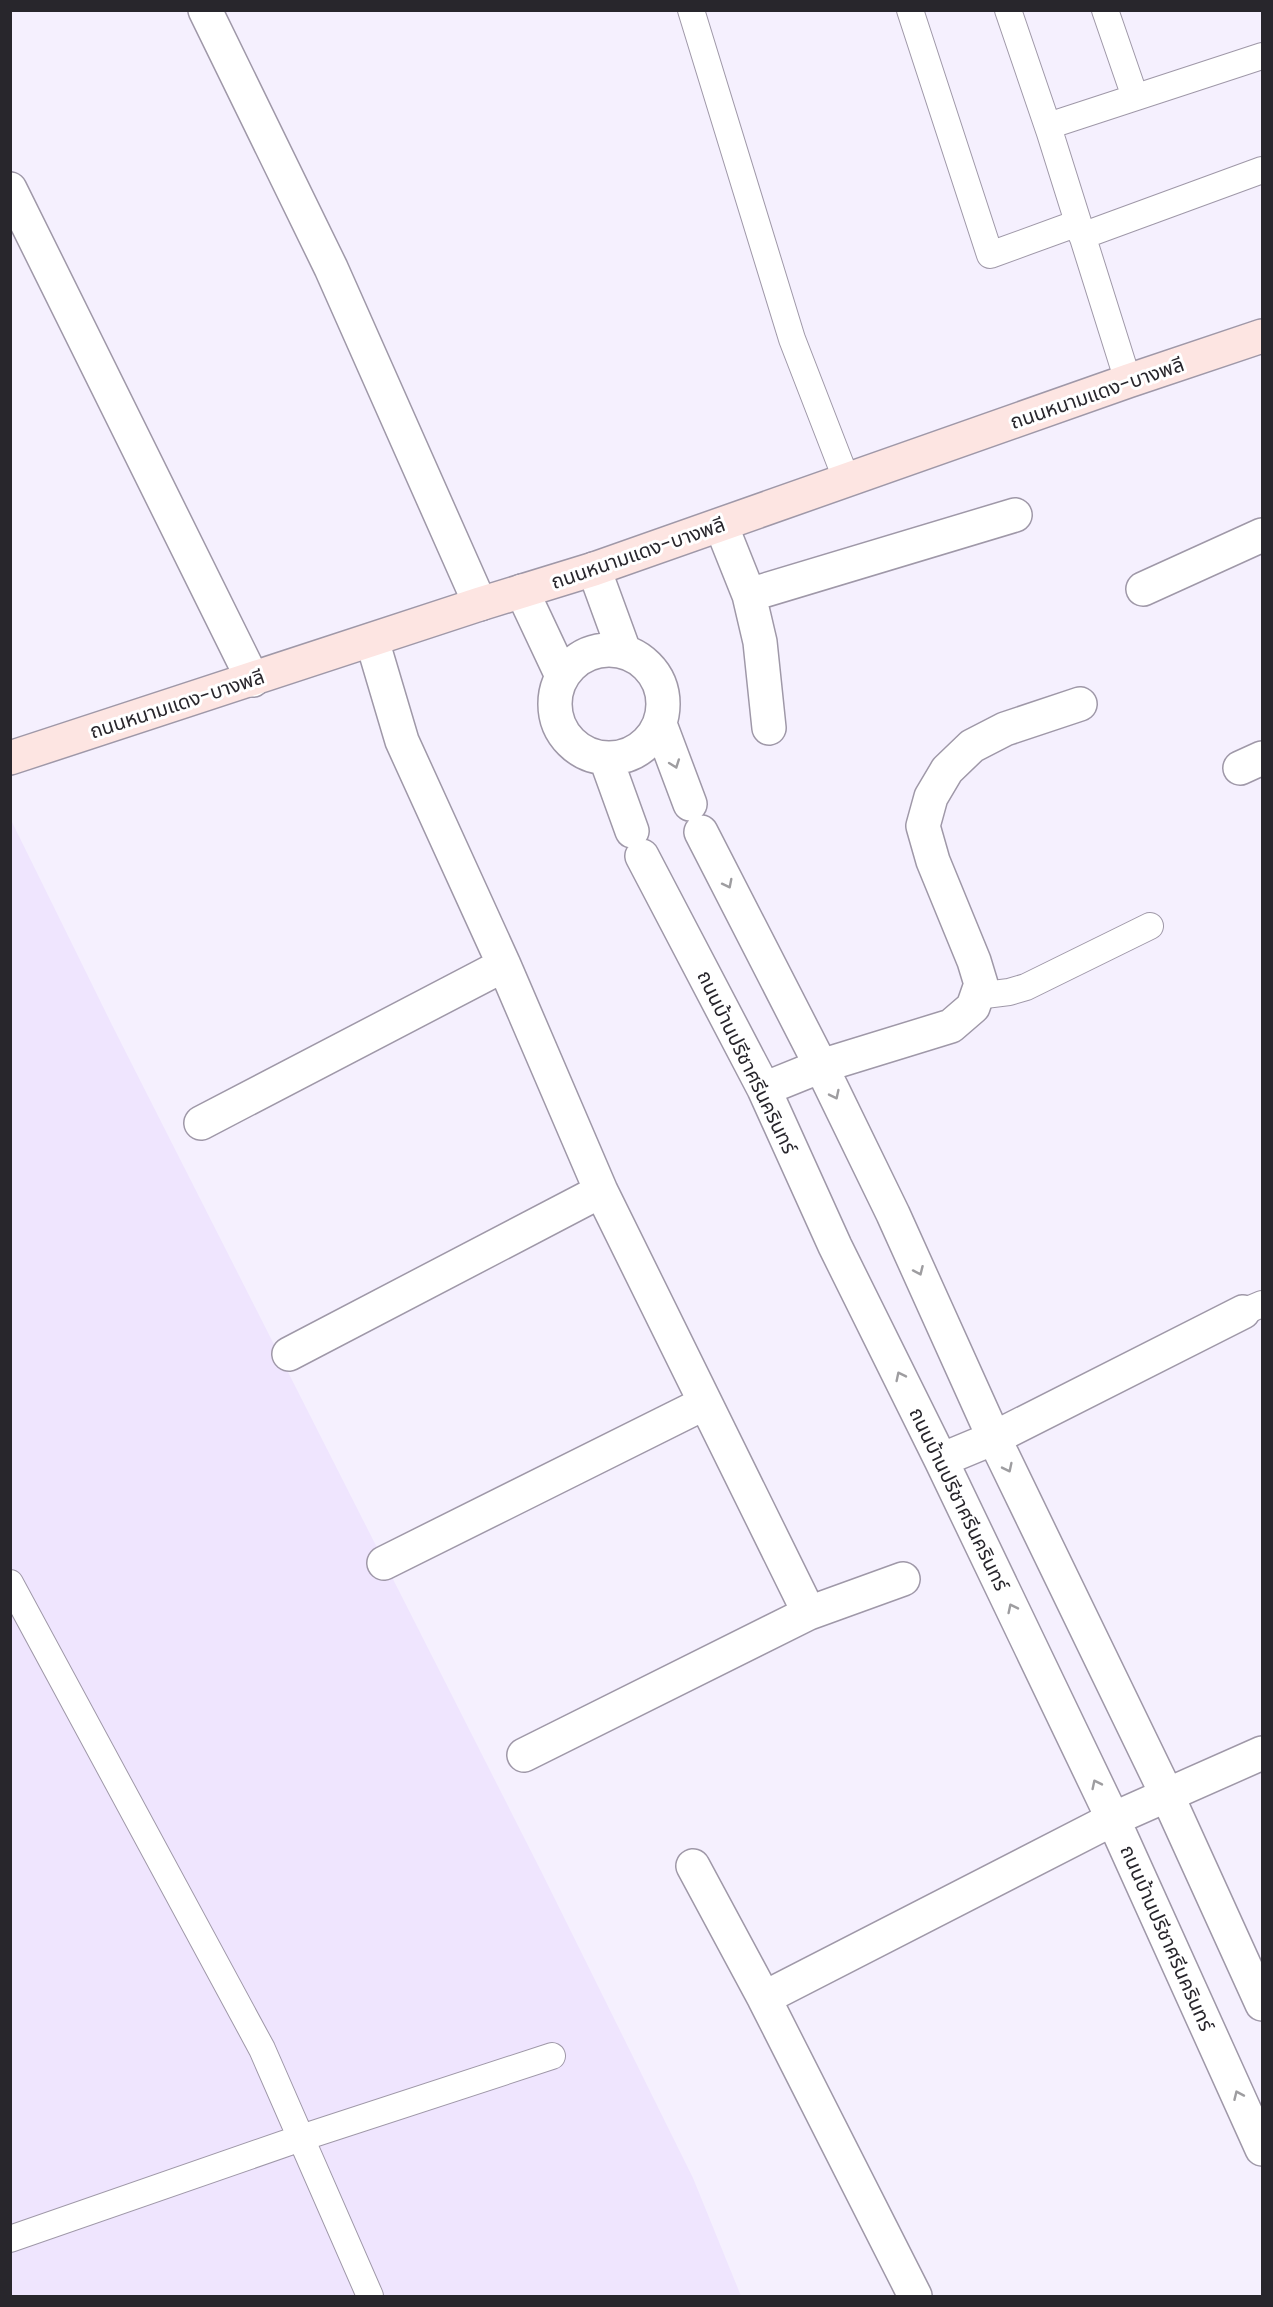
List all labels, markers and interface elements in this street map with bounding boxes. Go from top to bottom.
street label: ถนนหนามแดง-บางพลี [1006,350,1188,436]
street label: ถนนหนามแดง-บางพลี [547,510,729,596]
street label: ถนนหนามแดง-บางพลี [86,662,268,746]
one-way arrow [668,758,680,769]
one-way arrow [720,878,732,889]
street label: ถนนบ้านปรีชาศรีนครินทร์ [690,966,804,1159]
one-way arrow [828,1089,840,1100]
one-way arrow [912,1265,924,1276]
one-way arrow [895,1372,907,1383]
street label: ถนนบ้านปรีชาศรีนครินทร์ [902,1403,1016,1596]
one-way arrow [1001,1461,1013,1472]
one-way arrow [1008,1604,1020,1615]
one-way arrow [1092,1780,1104,1791]
street label: ถนนบ้านปรีชาศรีนครินทร์ [1113,1841,1221,2036]
one-way arrow [1234,2091,1246,2102]

